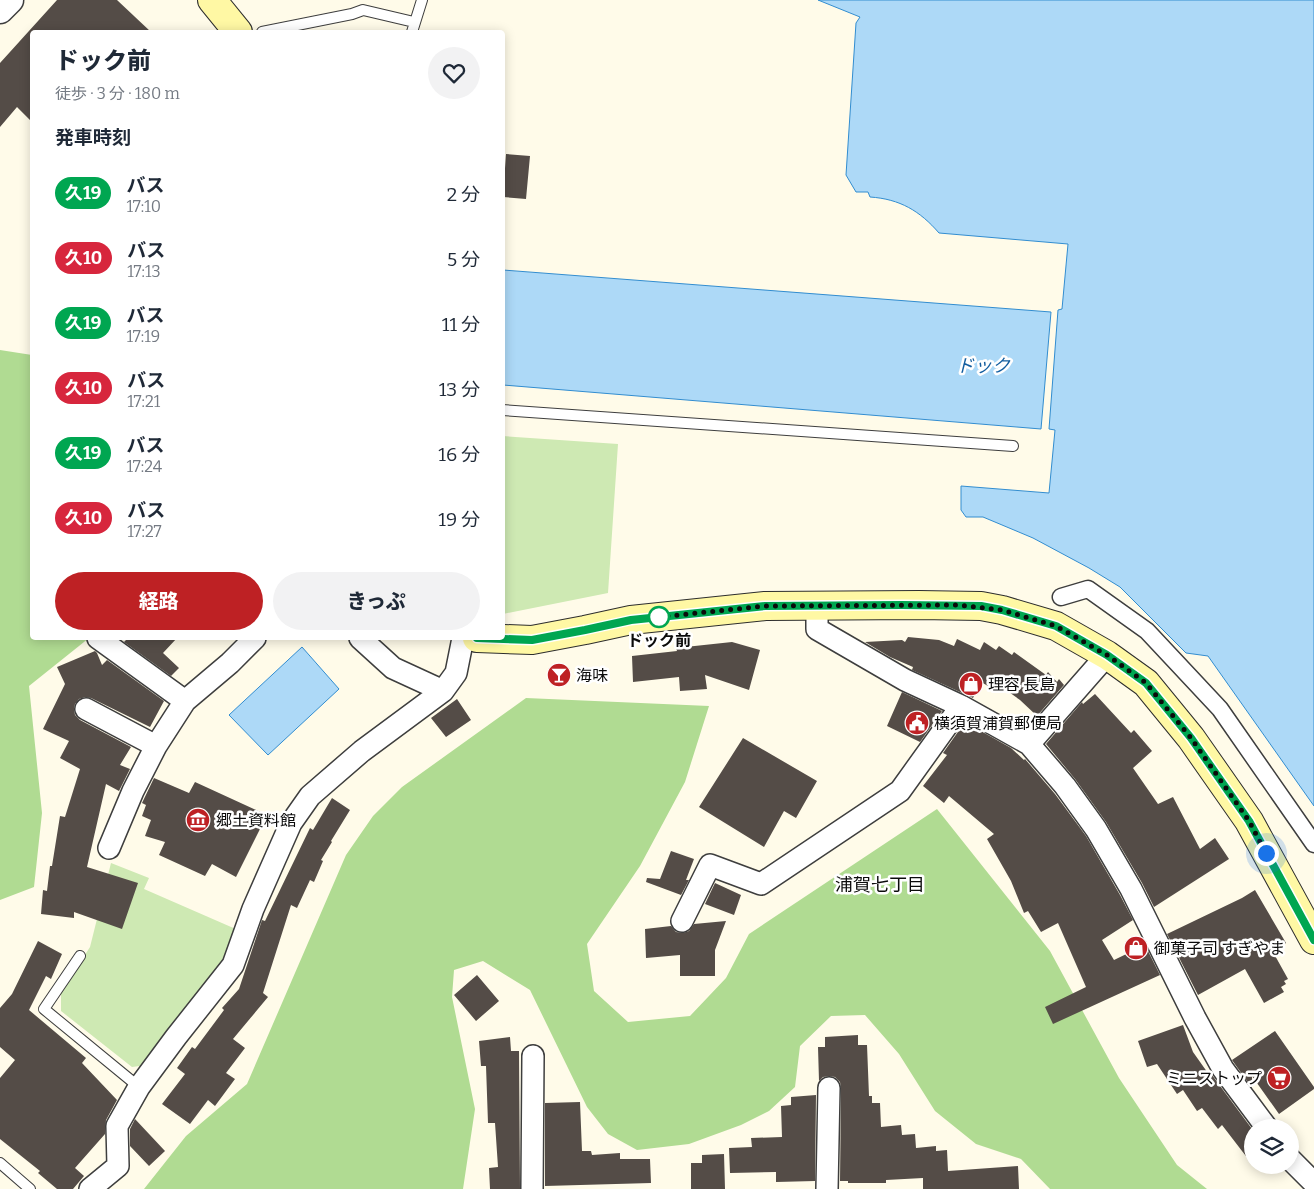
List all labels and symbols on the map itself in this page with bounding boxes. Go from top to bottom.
water label: ドック [956,355,1011,377]
marker: ドック前 [648,606,670,628]
place label: ドック前 [627,631,691,650]
bar icon: 海味 [546,662,572,688]
place label: 海味 [576,666,608,685]
shop icon: 理容 長島 [958,671,984,697]
place label: 理容 長島 [988,675,1055,694]
public building icon: 横須賀浦賀郵便局 [904,710,930,736]
place label: 横須賀浦賀郵便局 [934,714,1062,733]
museum icon: 郷土資料館 [185,807,211,833]
place label: 郷土資料館 [216,811,296,830]
your location [1254,841,1279,866]
district label: 浦賀七丁目 [835,874,925,896]
shop icon: 御菓子司 すぎやま [1123,935,1149,961]
place label: 御菓子司 すぎやま [1154,939,1285,958]
supermarket icon: ミニストップ [1266,1065,1292,1091]
place label: ミニストップ [1166,1069,1262,1088]

